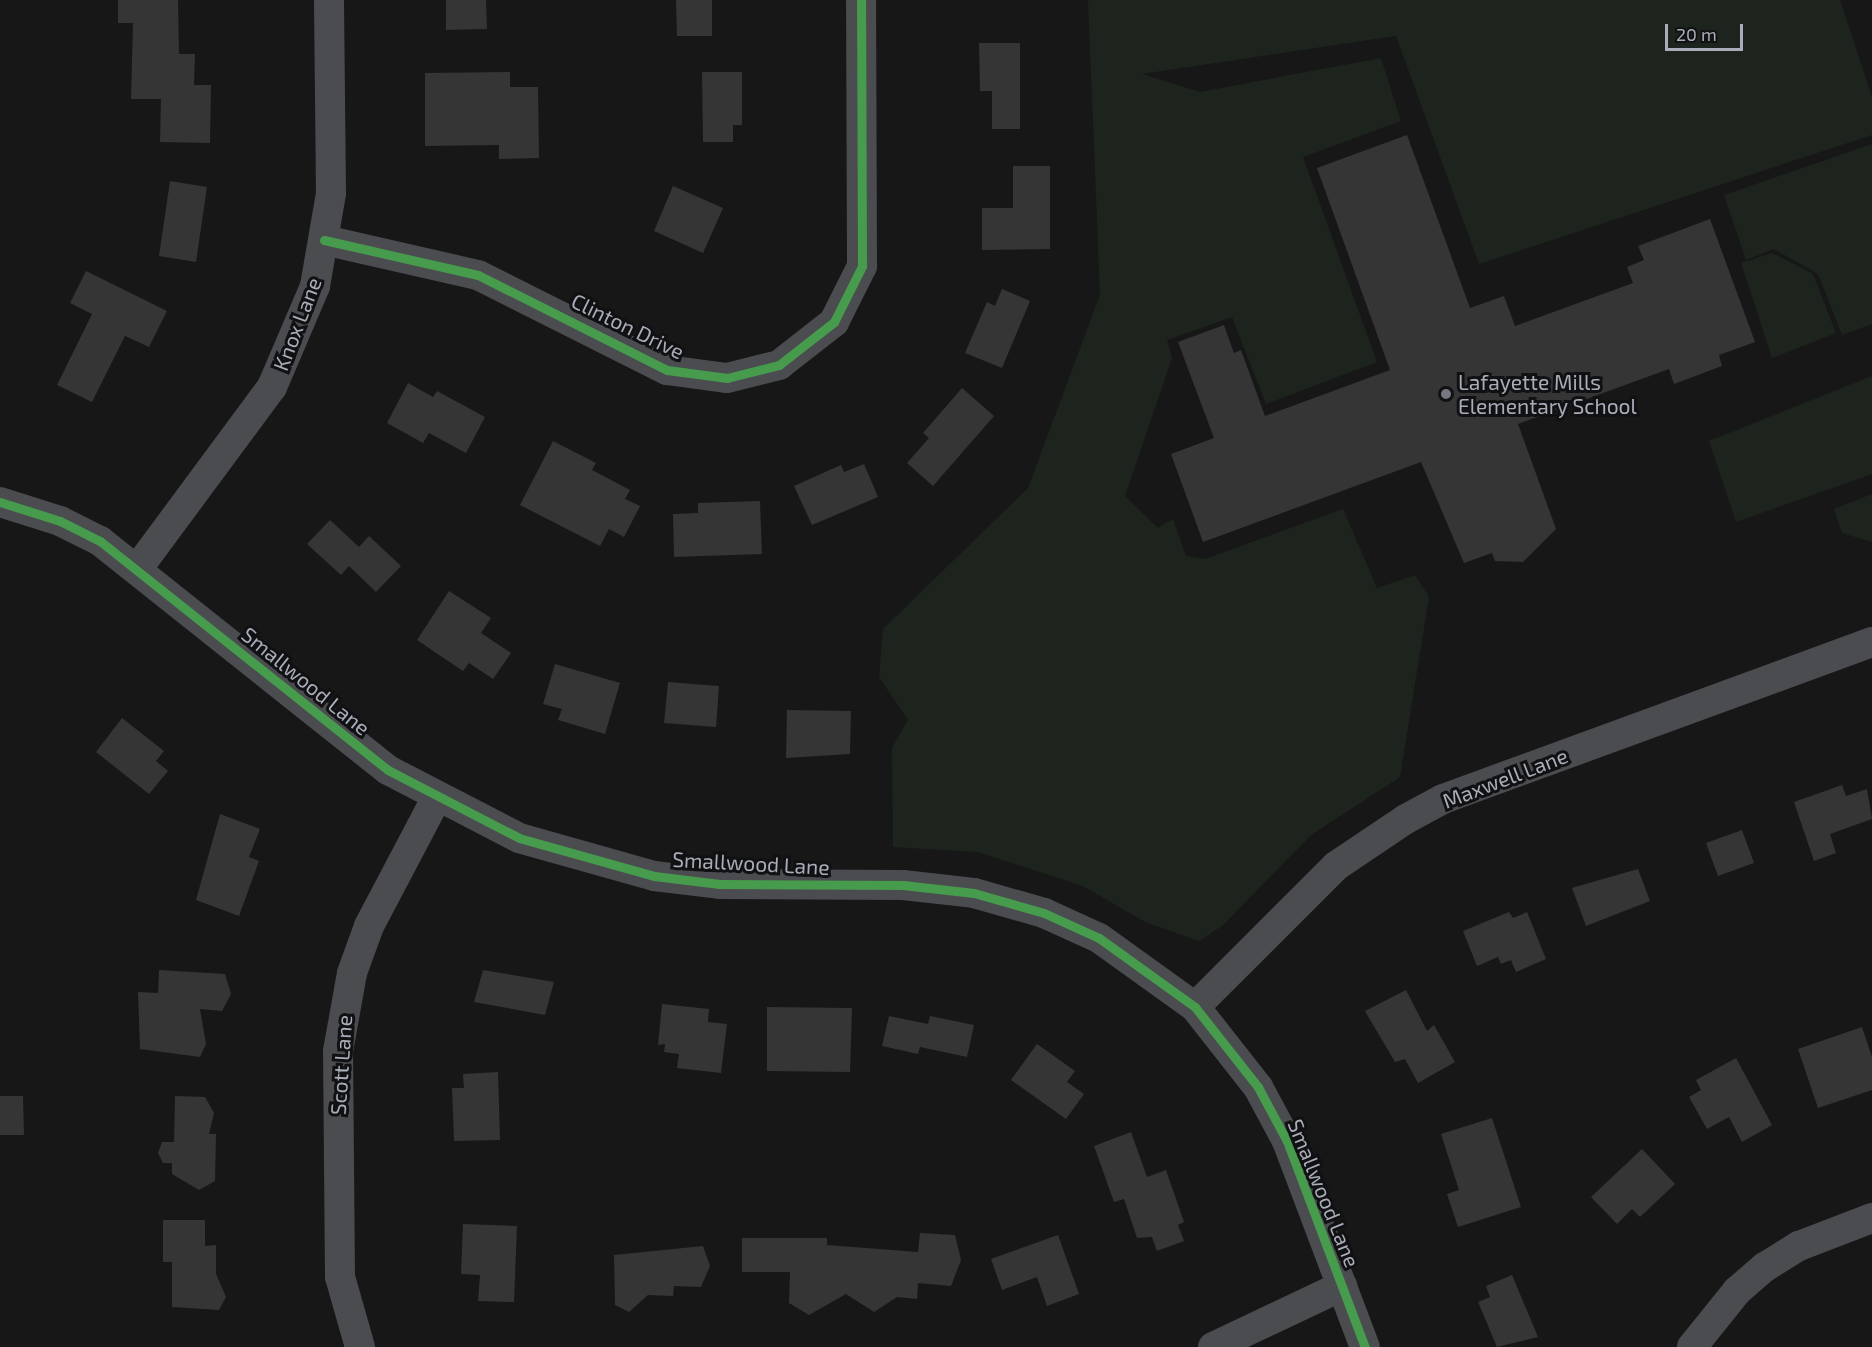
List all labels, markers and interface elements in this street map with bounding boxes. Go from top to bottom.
scale bar [1668,12,1746,50]
text: 20 m [1676,23,1717,45]
street label: Knox Lane [268,274,326,374]
street label: Clinton Drive [568,288,688,364]
place label: Lafayette Mills Elementary School [1458,369,1637,419]
marker: Lafayette Mills Elementary School [1439,387,1453,401]
street label: Smallwood Lane [237,622,375,740]
street label: Maxwell Lane [1439,742,1571,814]
street label: Smallwood Lane [672,846,830,880]
street label: Scott Lane [325,1014,357,1116]
street label: Smallwood Lane [1283,1115,1365,1271]

